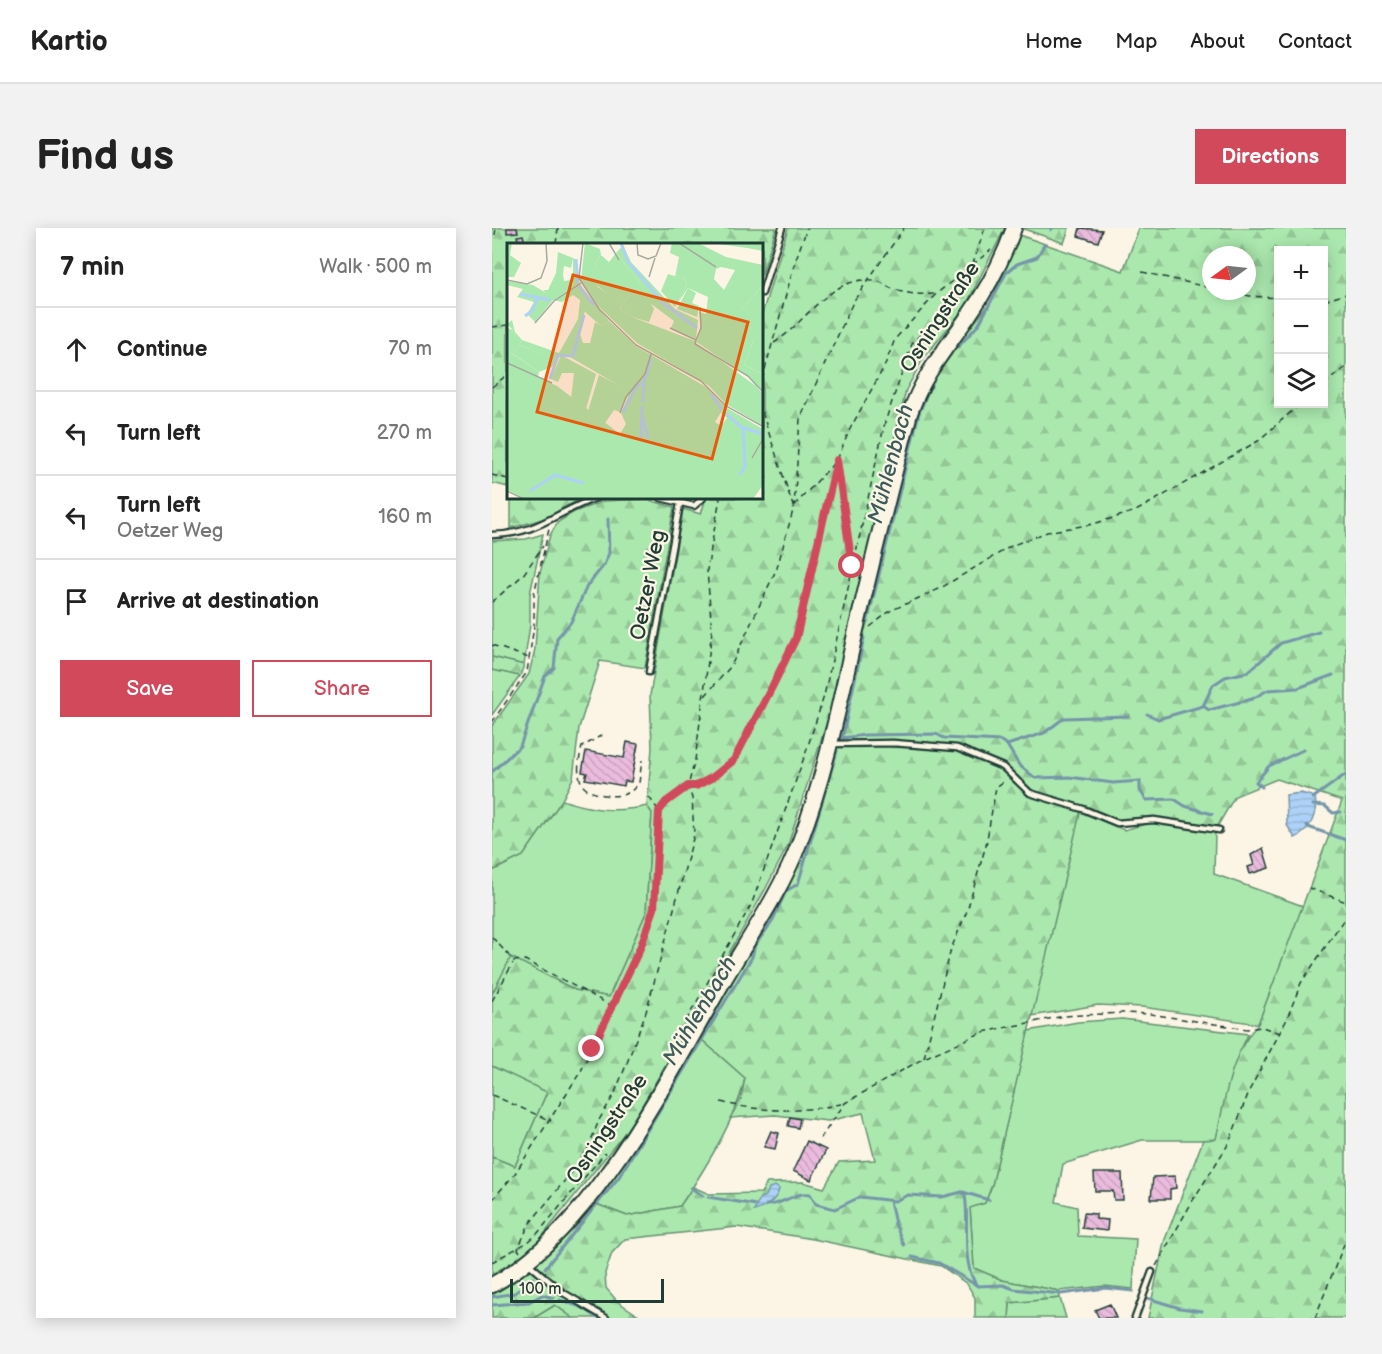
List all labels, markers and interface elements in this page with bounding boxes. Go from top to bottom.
text: Kartio [30,25,108,58]
text: Home [1025,29,1082,54]
text: Map [1115,29,1157,54]
text: About [1190,29,1245,54]
text: Contact [1278,29,1352,54]
button: Directions [1195,129,1346,184]
text: Find us [36,131,174,182]
inset map [507,243,764,500]
north arrow [1202,246,1256,300]
map controls [1274,246,1328,408]
button: + [1274,246,1328,300]
text: 7 min [60,252,124,283]
text: Walk · 500 m [319,255,432,279]
street label: Osningstraße [895,257,985,377]
button: − [1274,300,1328,354]
icon: ahead [60,333,93,366]
text: Continue [117,336,207,363]
text: 70 m [388,337,432,361]
button: layers [1274,354,1328,408]
water label: Mühlenbach [862,402,920,526]
icon: left [60,417,93,450]
text: Turn left [117,420,201,447]
text: 270 m [377,421,432,445]
text: Turn left [117,492,201,519]
icon: left [60,501,93,534]
text: 160 m [378,505,432,529]
text: Oetzer Weg [117,519,223,543]
street label: Oetzer Weg [625,528,671,642]
route start [838,552,864,578]
icon: arrive [60,585,93,618]
text: Arrive at destination [117,588,319,615]
button: Save [60,660,240,717]
button: Share [252,660,432,717]
water label: Mühlenbach [657,952,743,1070]
route end [578,1035,604,1061]
street label: Osningstraße [561,1069,653,1189]
scale bar [510,1276,664,1304]
text: 100 m [519,1280,562,1299]

